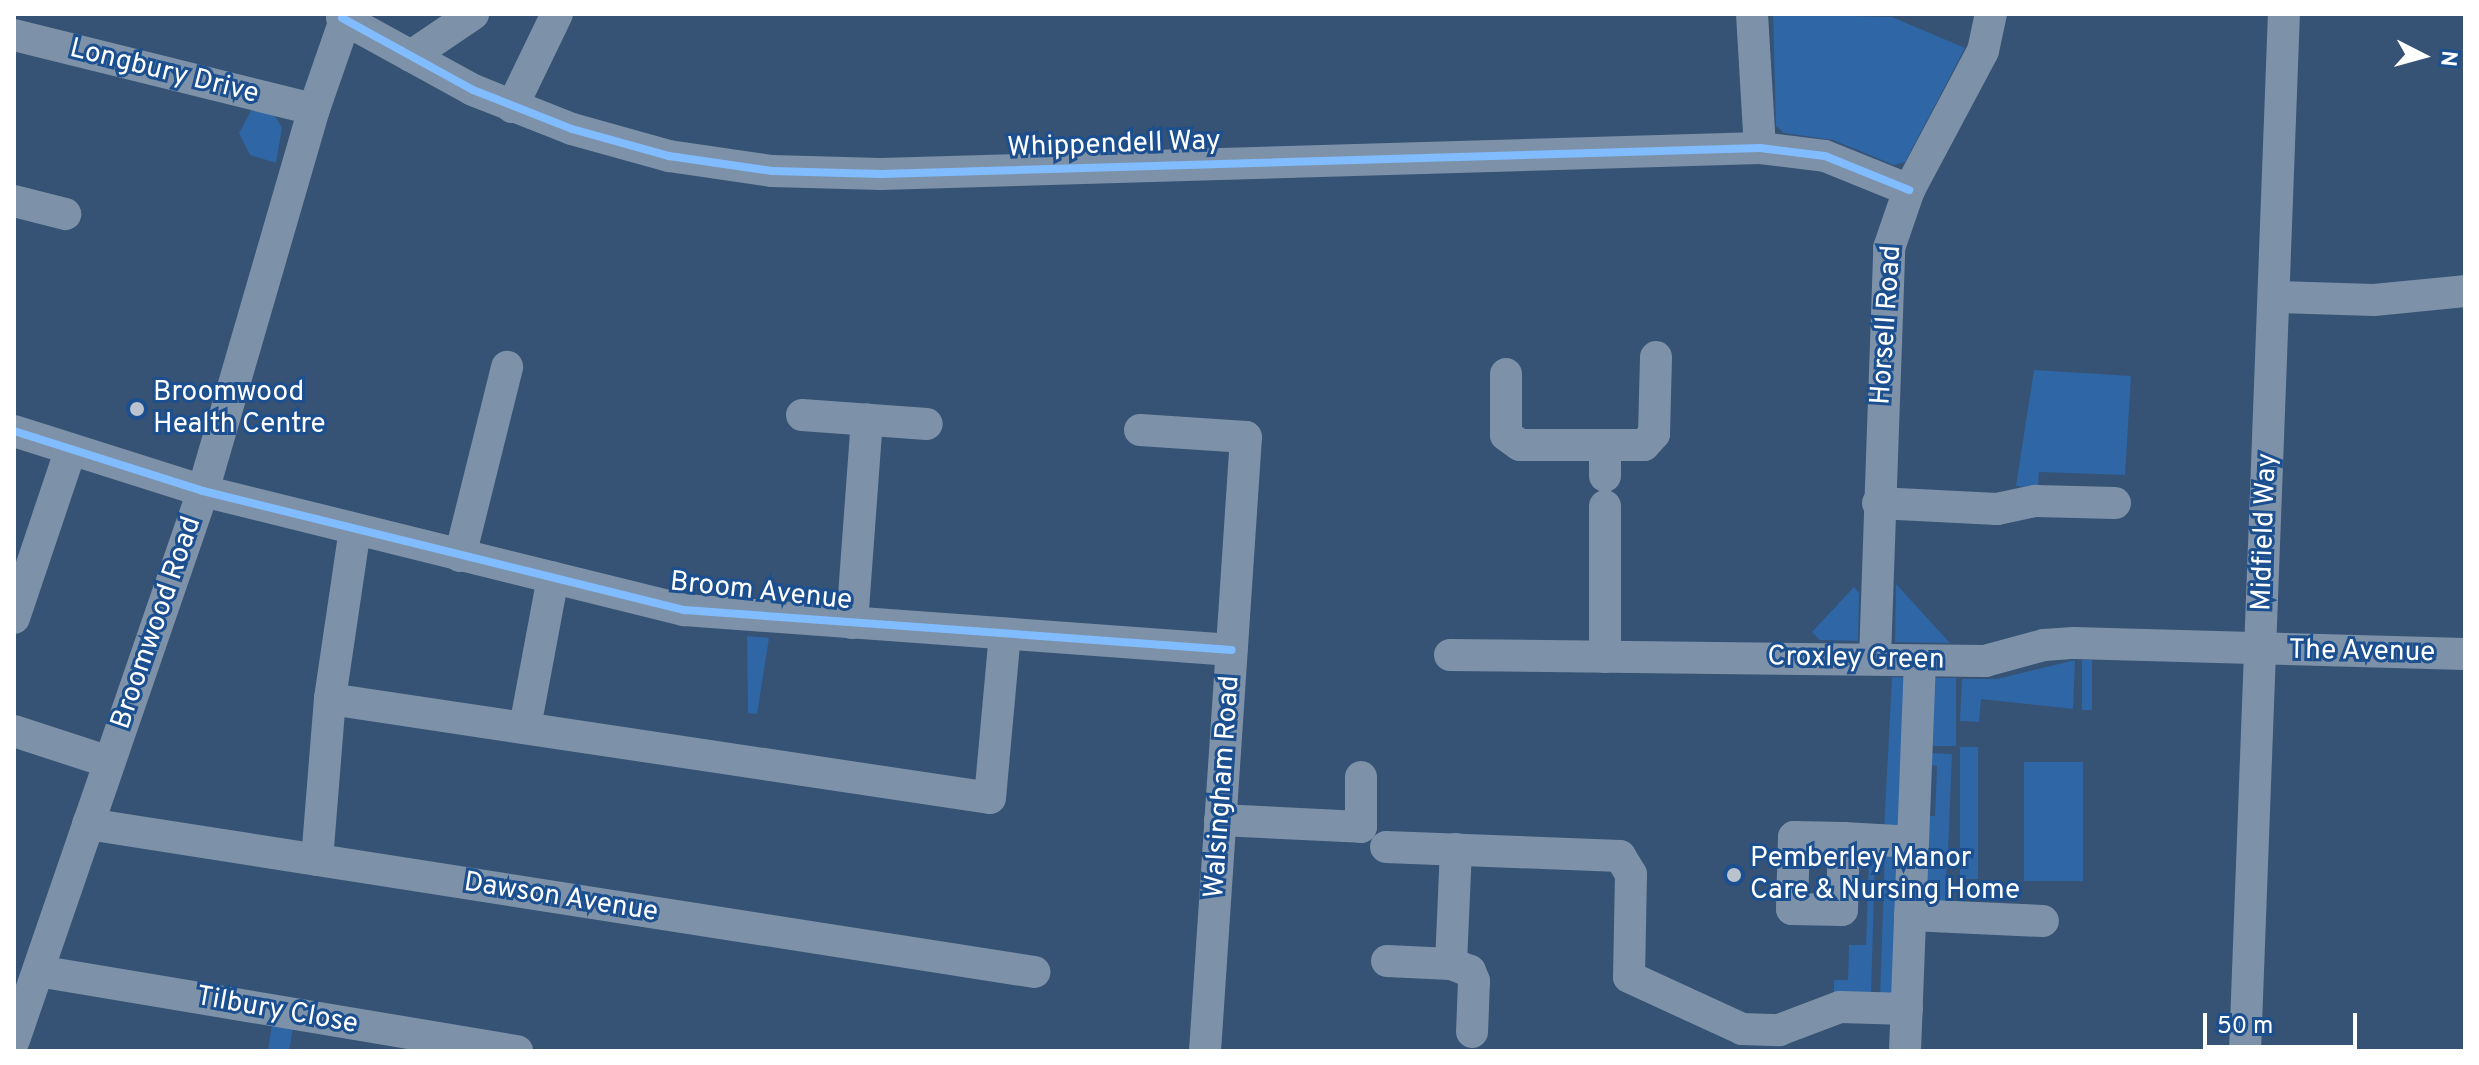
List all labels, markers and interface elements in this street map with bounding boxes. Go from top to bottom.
north arrow [2383,16,2463,96]
street label: Longbury Drive [66,32,262,112]
text: N [2433,49,2462,68]
street label: Whippendell Way [1006,124,1222,166]
street label: Horsell Road [1865,244,1909,406]
place label: Broomwood Health Centre [153,376,326,442]
marker: Broomwood Health Centre [128,400,146,418]
street label: Midfield Way [2245,452,2285,612]
street label: Broomwood Road [105,512,209,734]
street label: Broom Avenue [668,566,854,618]
street label: The Avenue [2288,634,2436,670]
street label: Croxley Green [1767,641,1945,677]
street label: Walsingham Road [1198,675,1248,899]
place label: Pemberley Manor Care & Nursing Home [1750,842,2020,908]
street label: Dawson Avenue [461,866,661,930]
marker: Pemberley Manor Care & Nursing Home [1725,866,1743,884]
street label: Tilbury Close [193,980,361,1042]
scale bar [2207,997,2361,1047]
text: 50 m [2217,1012,2273,1042]

